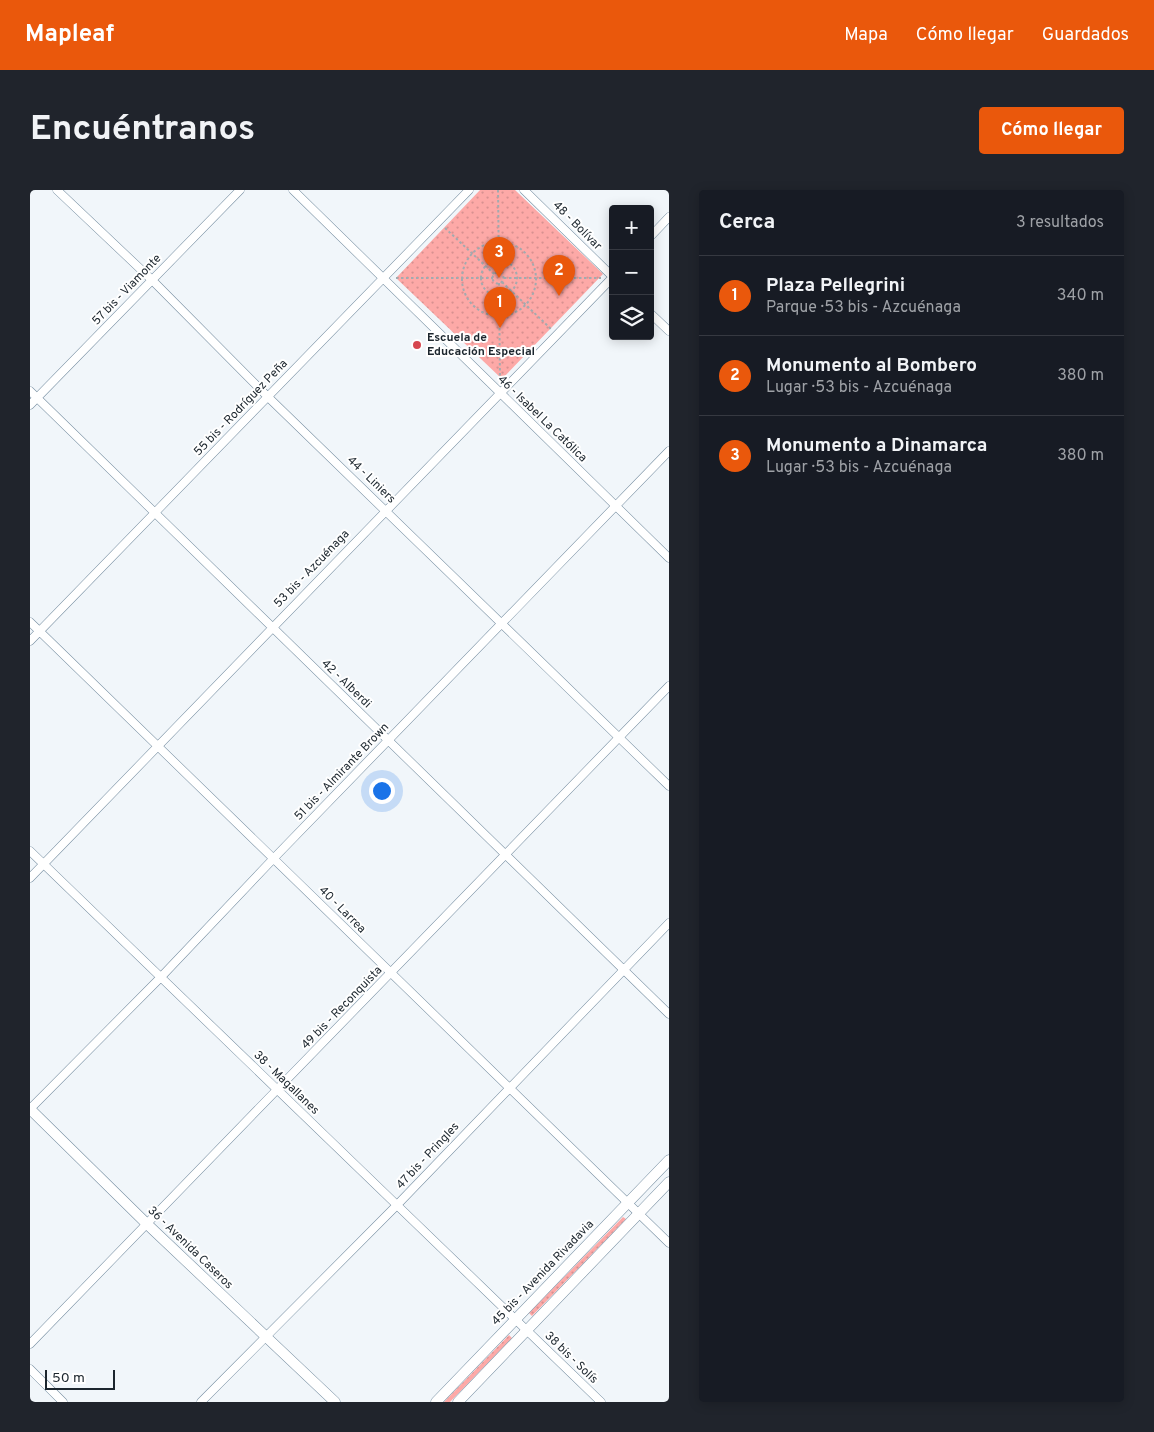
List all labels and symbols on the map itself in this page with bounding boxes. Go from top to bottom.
street label: 48 - Bolívar [549,198,605,254]
pin: 3 [483,237,515,278]
street label: 57 bis - Viamonte [89,251,165,329]
pin: 2 [543,255,575,296]
pin: 1 [484,287,516,328]
place label: Escuela de Educación Especial [427,330,535,360]
marker: Escuela de Educación Especial [411,339,423,351]
street label: 55 bis - Rodríguez Peña [191,356,291,460]
street label: 46 - Isabel La Católica [494,372,590,466]
street label: 44 - Liniers [343,453,399,507]
street label: 53 bis - Azcuénaga [271,527,353,611]
street label: 42 - Alberdi [318,656,374,712]
street label: 51 bis - Almirante Brown [291,720,393,824]
your location [369,778,395,804]
street label: 40 - Larrea [315,883,369,937]
street label: 49 bis - Reconquista [298,963,386,1053]
street label: 38 - Magallanes [250,1048,322,1118]
street label: 47 bis - Pringles [393,1119,463,1193]
street label: 36 - Avenida Caseros [144,1203,236,1293]
street label: 45 bis - Avenida Rivadavia [488,1217,598,1329]
street label: 38 bis - Solís [541,1328,601,1388]
scale bar [45,1367,115,1390]

